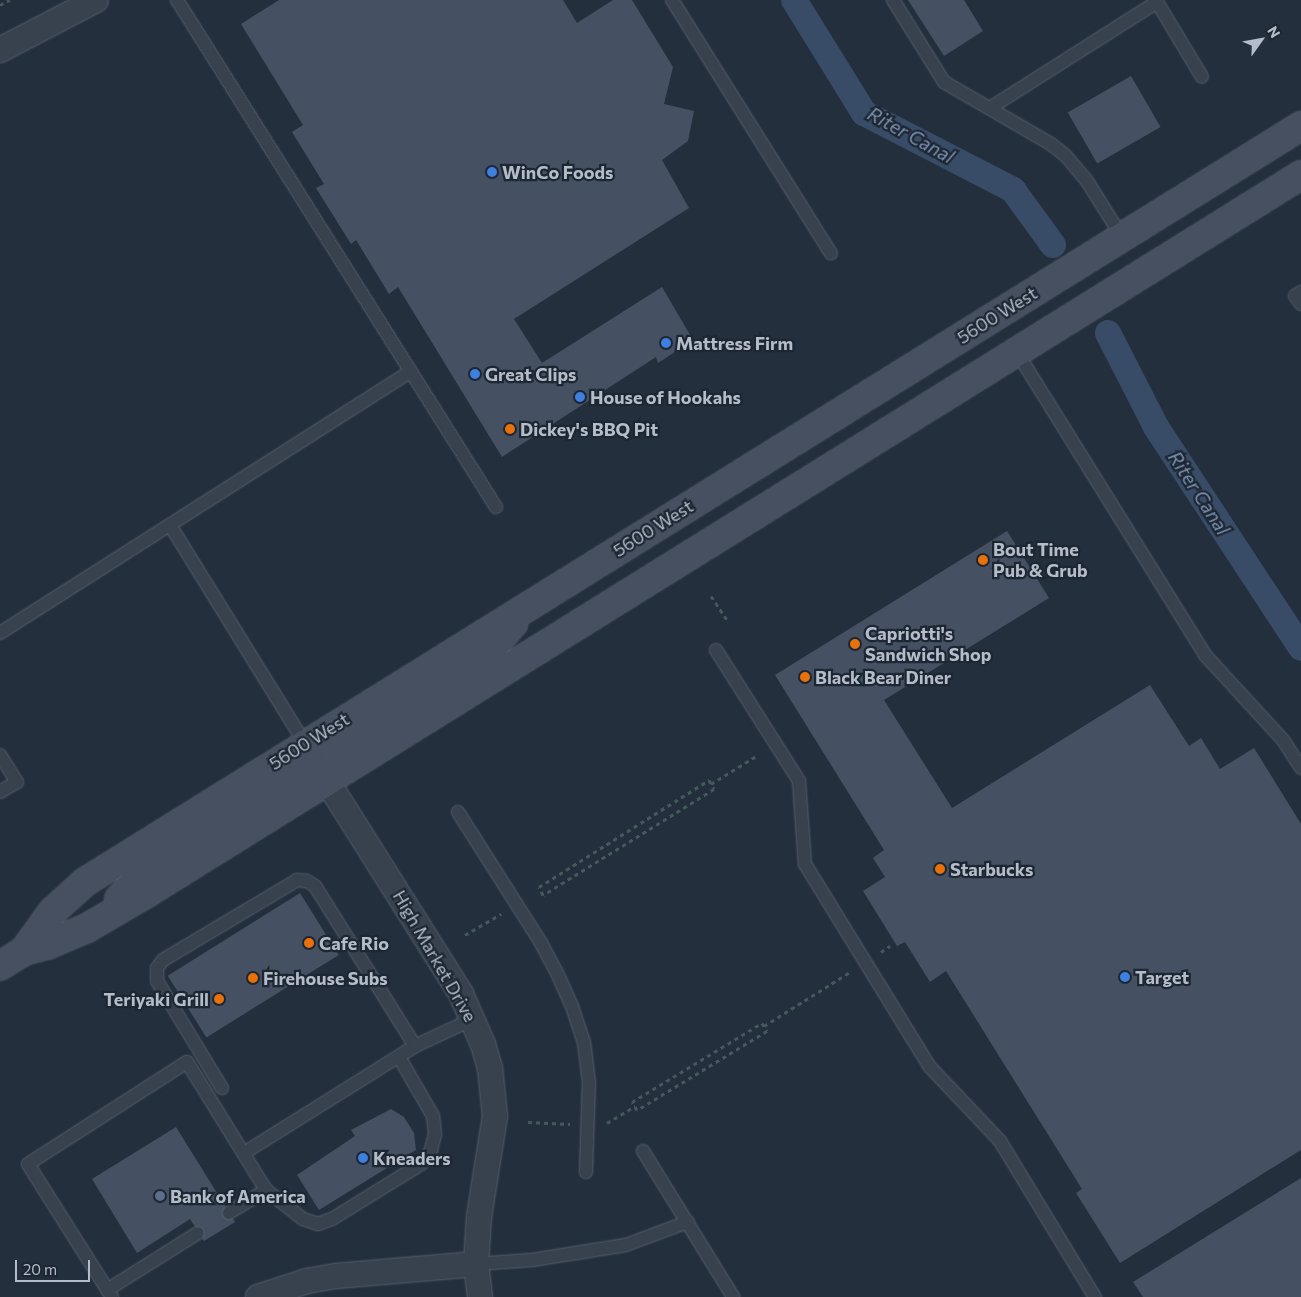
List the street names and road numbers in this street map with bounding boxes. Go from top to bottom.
street label: 5600 West [953,282,1041,348]
street label: 5600 West [609,495,697,561]
street label: 5600 West [265,708,353,774]
street label: High Market Drive [389,886,481,1026]

